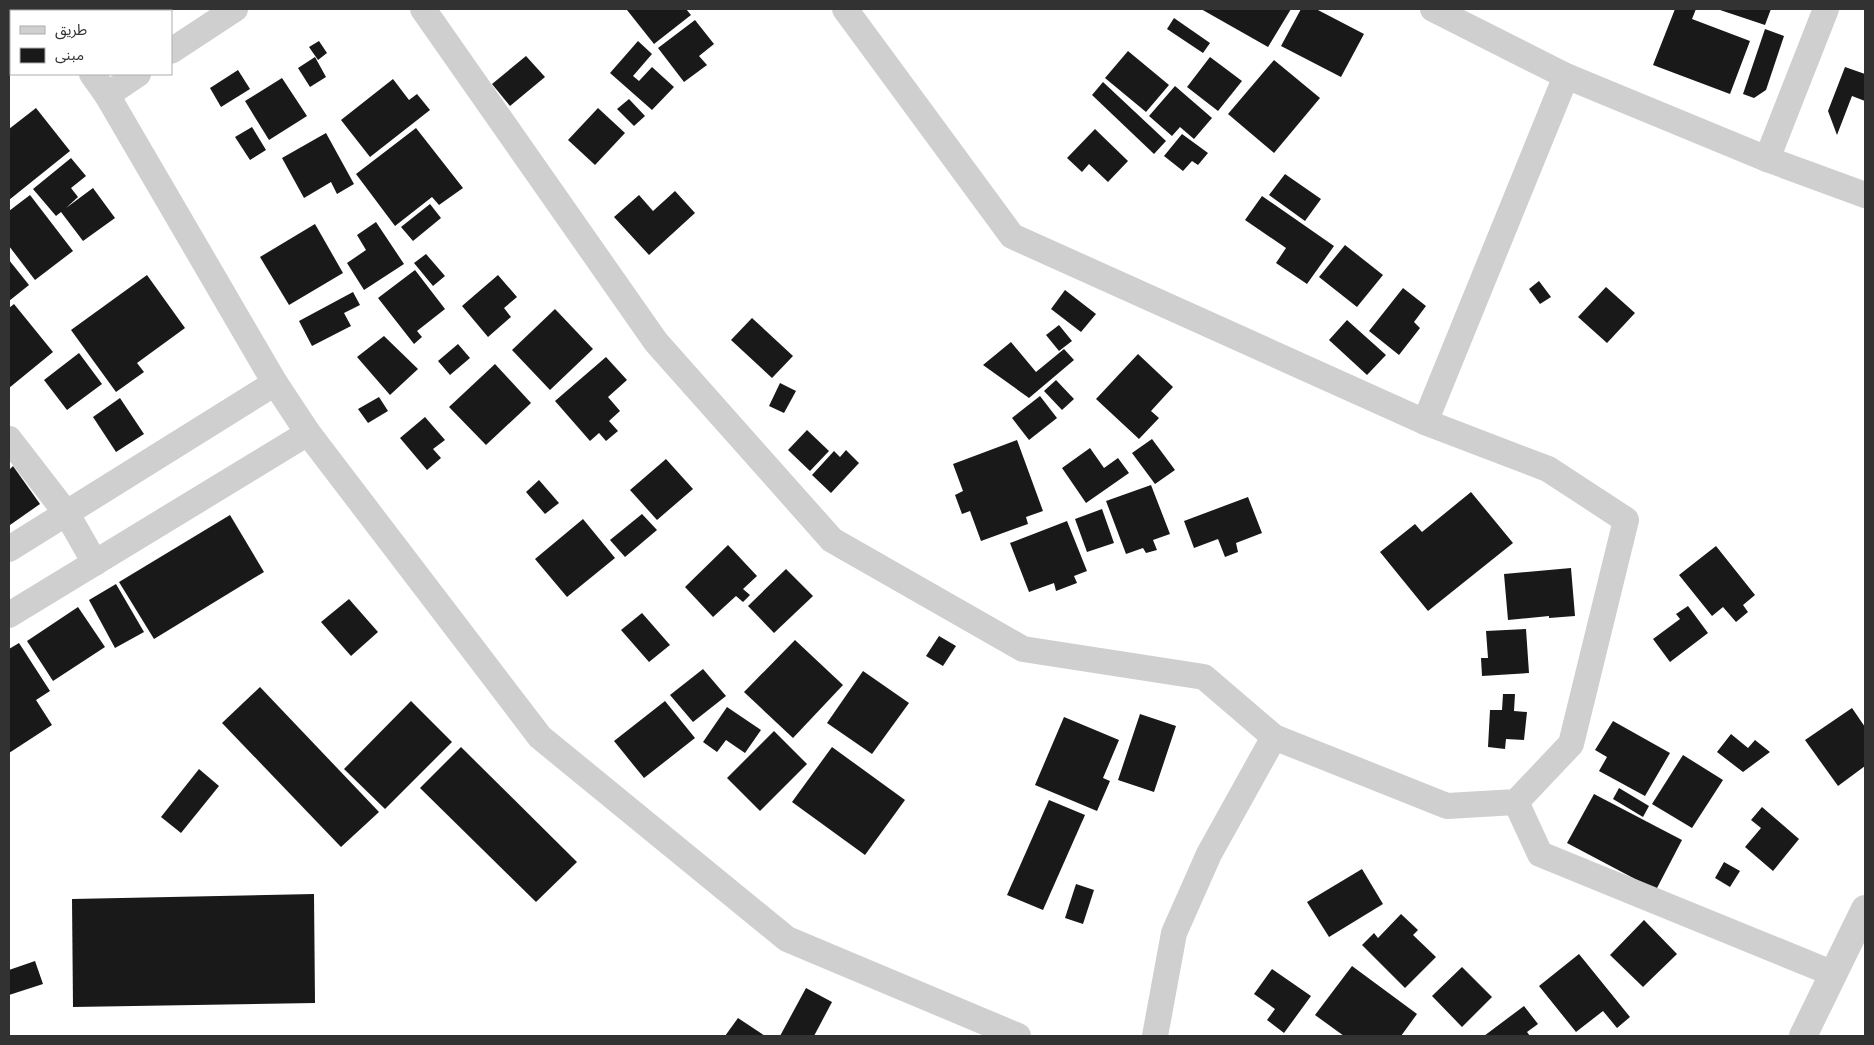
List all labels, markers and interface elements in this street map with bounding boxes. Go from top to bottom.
legend [10,10,172,75]
text: طريق [55,20,87,41]
text: مبنى [55,45,84,66]

